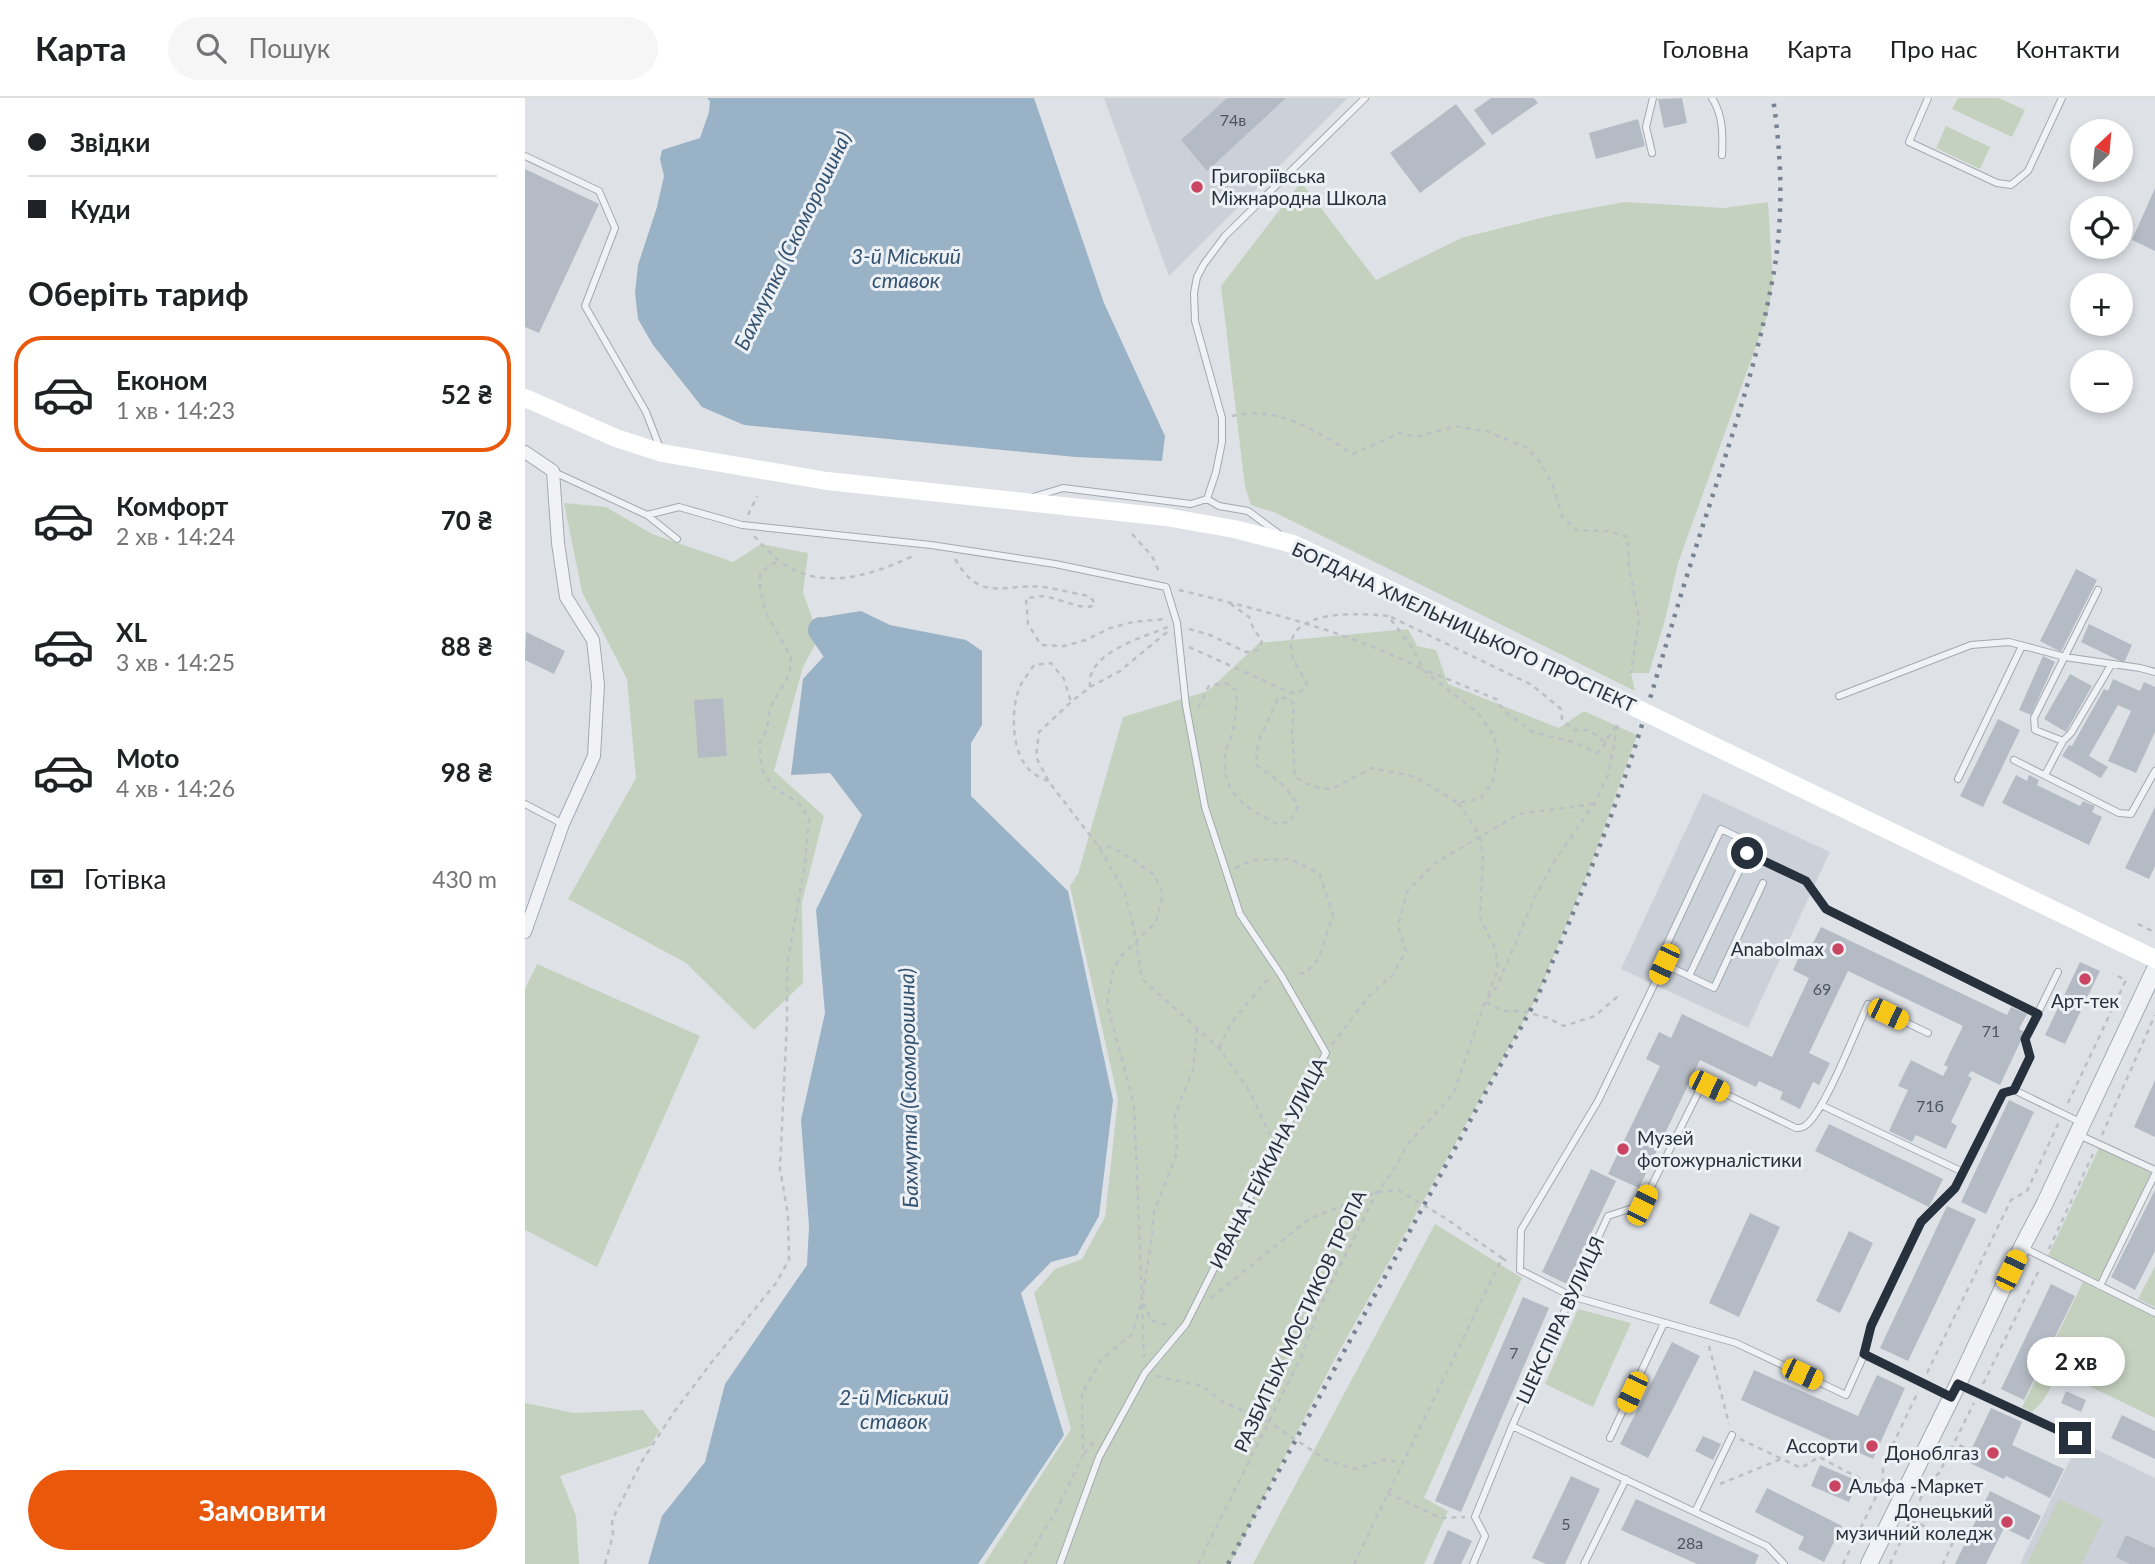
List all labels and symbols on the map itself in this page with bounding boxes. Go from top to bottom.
house number: 74в [1220,110,1246,129]
north arrow [2070,119,2133,182]
water label: Бахмутка (Скоморошина) [728,127,856,354]
place label: Григоріївська Міжнародна Школа [1211,164,1387,209]
marker: Григоріївська Міжнародна Школа [1189,179,1205,195]
water label: 3-й Міський ставок [851,243,961,292]
street label: БОГДАНА ХМЕЛЬНИЦЬКОГО ПРОСПЕКТ [1289,537,1640,717]
route start [1731,837,1763,869]
place label: Anabolmax [1731,937,1825,960]
car [1646,941,1683,987]
marker: Anabolmax [1830,941,1846,957]
water label: Бахмутка (Скоморошина) [893,968,922,1208]
marker: Арт-тек [2077,971,2093,987]
house number: 69 [1813,979,1831,998]
place label: Арт-тек [2051,989,2119,1012]
car [1865,995,1912,1033]
house number: 71 [1982,1021,2000,1040]
street label: ИВАНА ГЕЙКИНА УЛИЦА [1204,1053,1331,1272]
car [1686,1067,1733,1105]
house number: 71б [1916,1096,1944,1115]
place label: Музей фотожурналістики [1637,1126,1802,1171]
marker: Музей фотожурналістики [1615,1141,1631,1157]
car [1624,1182,1661,1228]
street label: РАЗБИТЫХ МОСТИКОВ ТРОПА [1229,1186,1371,1455]
street label: ШЕКСПІРА ВУЛИЦЯ [1511,1232,1608,1407]
car [1993,1247,2030,1293]
callout: 2 хв [2026,1336,2124,1386]
house number: 7 [1509,1343,1519,1362]
car [1779,1356,1826,1392]
car [1614,1369,1651,1415]
water label: 2-й Міський ставок [839,1384,949,1433]
route end [2059,1422,2091,1454]
place label: Ассорти [1786,1434,1858,1457]
marker: Ассорти [1864,1438,1880,1454]
place label: Доноблгаз [1885,1441,1979,1464]
marker: Доноблгаз [1985,1445,2001,1461]
place label: Альфа -Маркет [1849,1474,1984,1497]
marker: Альфа -Маркет [1827,1478,1843,1494]
place label: Донецький музичний коледж [1835,1499,1993,1544]
house number: 5 [1561,1514,1571,1533]
marker: Донецький музичний коледж [1999,1514,2015,1530]
house number: 28а [1677,1533,1703,1552]

